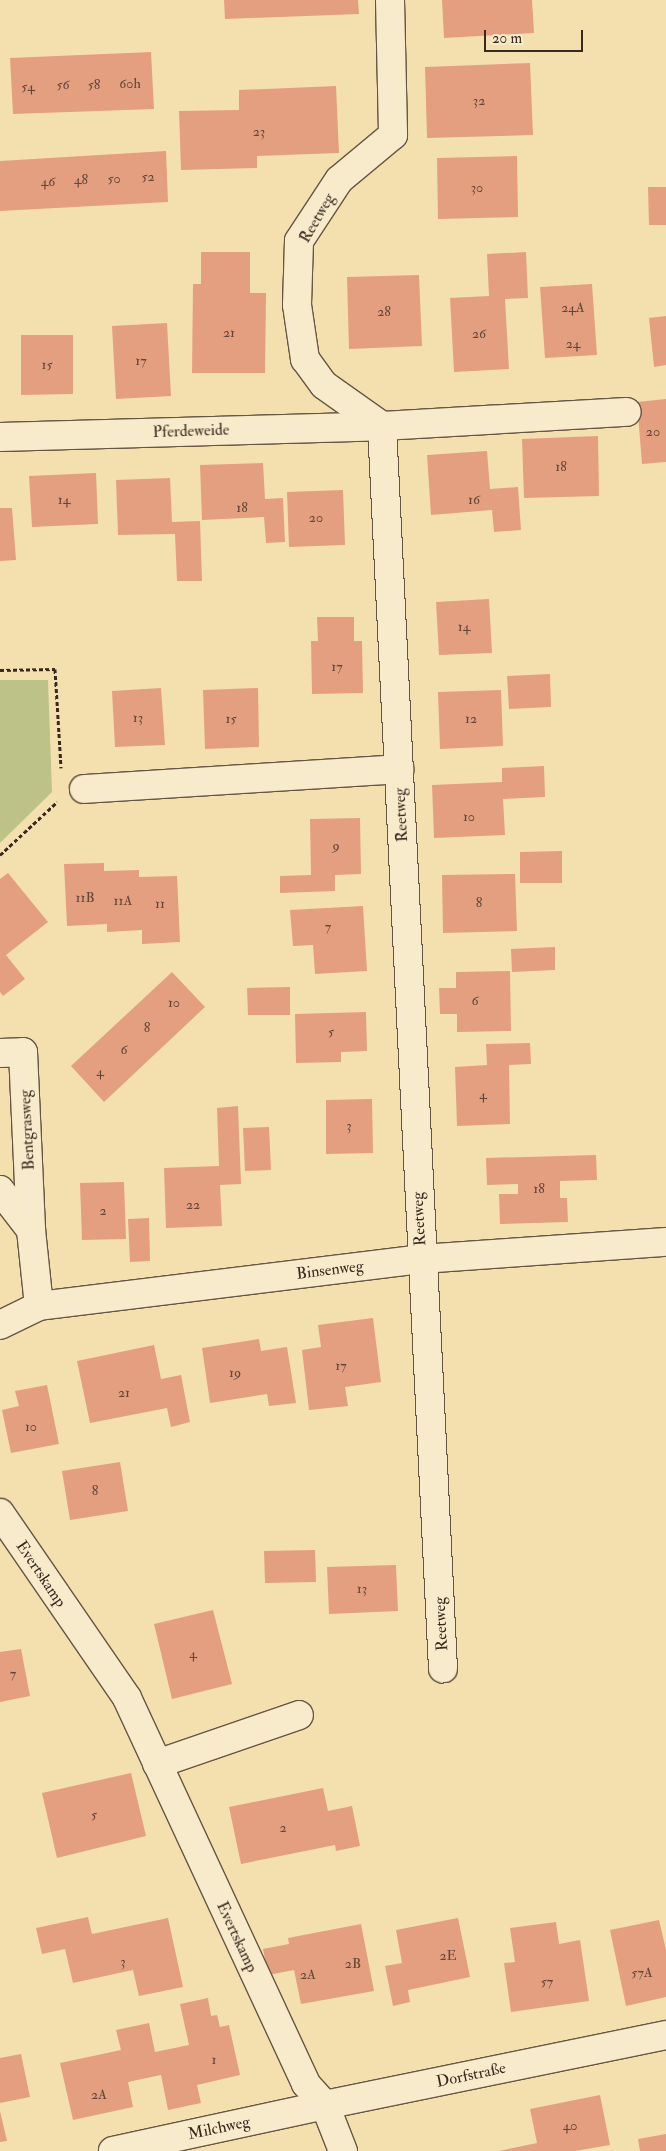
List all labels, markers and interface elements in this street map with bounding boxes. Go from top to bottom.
scale bar [486,20,585,52]
text: 20 m [492,29,522,48]
house number: 60h [119,76,141,92]
house number: 56 [56,77,70,93]
house number: 58 [88,77,100,93]
house number: 54 [21,79,35,95]
house number: 32 [473,93,485,109]
house number: 23 [253,124,265,140]
house number: 52 [141,169,155,185]
house number: 50 [107,171,121,187]
house number: 48 [74,172,88,188]
house number: 46 [41,174,55,190]
house number: 30 [471,180,483,196]
street label: Reetweg [295,190,339,246]
house number: 24A [561,300,585,316]
house number: 28 [377,304,391,320]
house number: 21 [223,325,235,341]
house number: 26 [472,326,486,342]
house number: 24 [566,336,580,352]
house number: 17 [135,353,147,369]
house number: 15 [41,357,53,373]
street label: Pferdeweide [152,420,230,442]
house number: 20 [646,424,660,440]
house number: 18 [555,459,567,475]
house number: 14 [58,492,70,508]
house number: 16 [468,492,480,508]
house number: 18 [236,500,248,516]
house number: 20 [309,510,323,526]
house number: 14 [458,619,470,635]
house number: 17 [331,659,343,675]
house number: 13 [133,710,143,726]
house number: 15 [225,711,237,727]
house number: 12 [465,711,477,727]
street label: Reetweg [390,787,412,843]
house number: 10 [463,809,475,825]
house number: 9 [332,838,340,854]
house number: 11B [75,890,95,906]
house number: 11A [114,893,132,909]
house number: 8 [476,895,482,911]
house number: 11 [155,896,165,912]
house number: 7 [325,919,331,935]
house number: 6 [471,993,479,1009]
house number: 10 [168,995,180,1011]
house number: 8 [144,1020,150,1036]
house number: 5 [328,1024,334,1040]
house number: 6 [120,1042,128,1058]
house number: 4 [96,1064,104,1080]
house number: 4 [479,1087,487,1103]
street label: Bentgrasweg [15,1089,39,1171]
house number: 3 [346,1118,352,1134]
house number: 18 [533,1181,545,1197]
street label: Reetweg [408,1191,430,1247]
house number: 22 [186,1197,200,1213]
house number: 2 [99,1203,107,1219]
street label: Binsenweg [295,1256,365,1284]
house number: 17 [335,1358,347,1374]
house number: 19 [229,1365,241,1381]
house number: 21 [118,1385,130,1401]
house number: 10 [25,1419,37,1435]
house number: 8 [92,1483,98,1499]
street label: Evertskamp [12,1537,70,1611]
house number: 13 [357,1581,367,1597]
street label: Reetweg [430,1596,452,1652]
house number: 4 [189,1646,197,1662]
house number: 7 [10,1666,16,1682]
house number: 5 [91,1807,97,1823]
house number: 2 [279,1820,287,1836]
street label: Evertskamp [212,1899,262,1975]
house number: 2E [439,1948,457,1964]
house number: 3 [120,1954,126,1970]
house number: 2B [345,1956,361,1972]
house number: 57A [631,1965,653,1981]
house number: 2A [300,1967,316,1983]
house number: 57 [541,1974,553,1990]
house number: 1 [212,2052,216,2068]
street label: Dorfstraße [435,2058,507,2092]
house number: 2A [91,2087,107,2103]
street label: Milchweg [186,2112,252,2144]
house number: 40 [563,2118,577,2134]

